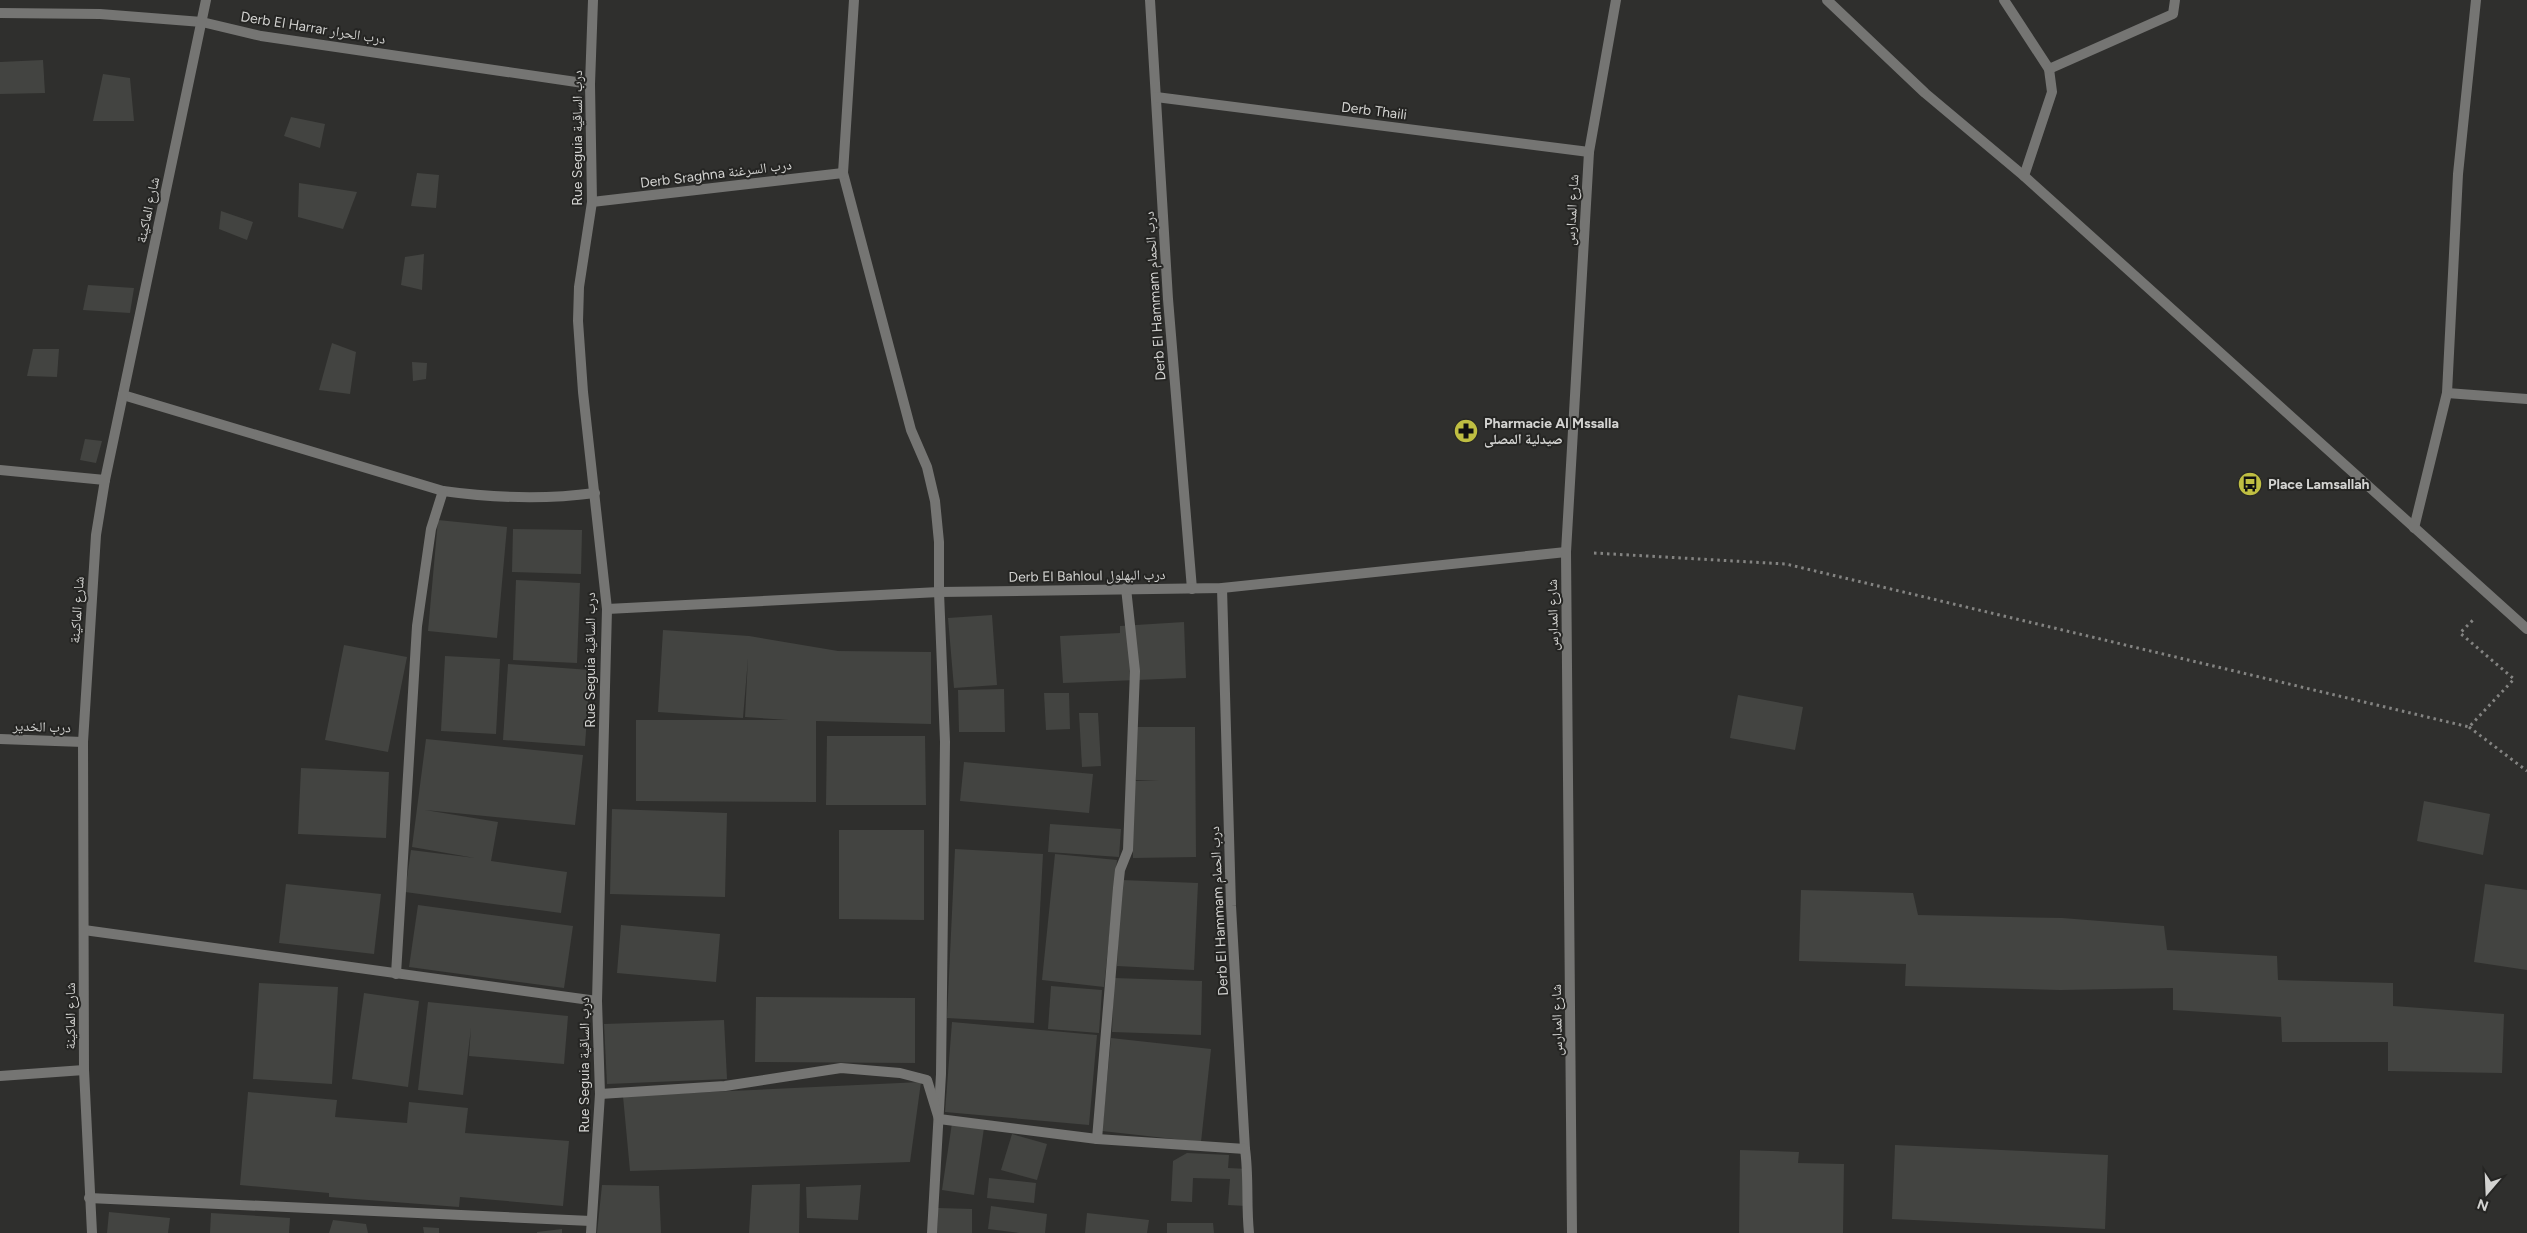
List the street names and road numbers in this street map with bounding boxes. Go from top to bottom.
street label: Derb El Harrar درب الحرار [239,8,387,48]
street label: Rue Seguia درب الساقية [569,70,586,206]
street label: Derb Thaili [1340,99,1408,123]
street label: Derb Sraghna درب السرغنة [639,156,793,192]
street label: شارع المدارس [1562,174,1583,246]
street label: شارع الماكينة [133,175,164,245]
street label: Derb El Hammam درب الحمام [1141,210,1170,381]
street label: Derb El Bahloul درب البهلول [1008,566,1166,586]
street label: شارع الماكينة [66,576,89,644]
street label: شارع المدارس [1544,579,1563,651]
street label: Rue Seguia درب الساقية [582,592,599,728]
street label: درب الخدير [12,717,72,737]
street label: Derb El Hammam درب الحمام [1206,826,1233,996]
street label: شارع الماكينة [62,983,80,1049]
street label: شارع المدارس [1548,984,1567,1056]
street label: Rue Seguia درب الساقية [576,997,593,1133]

